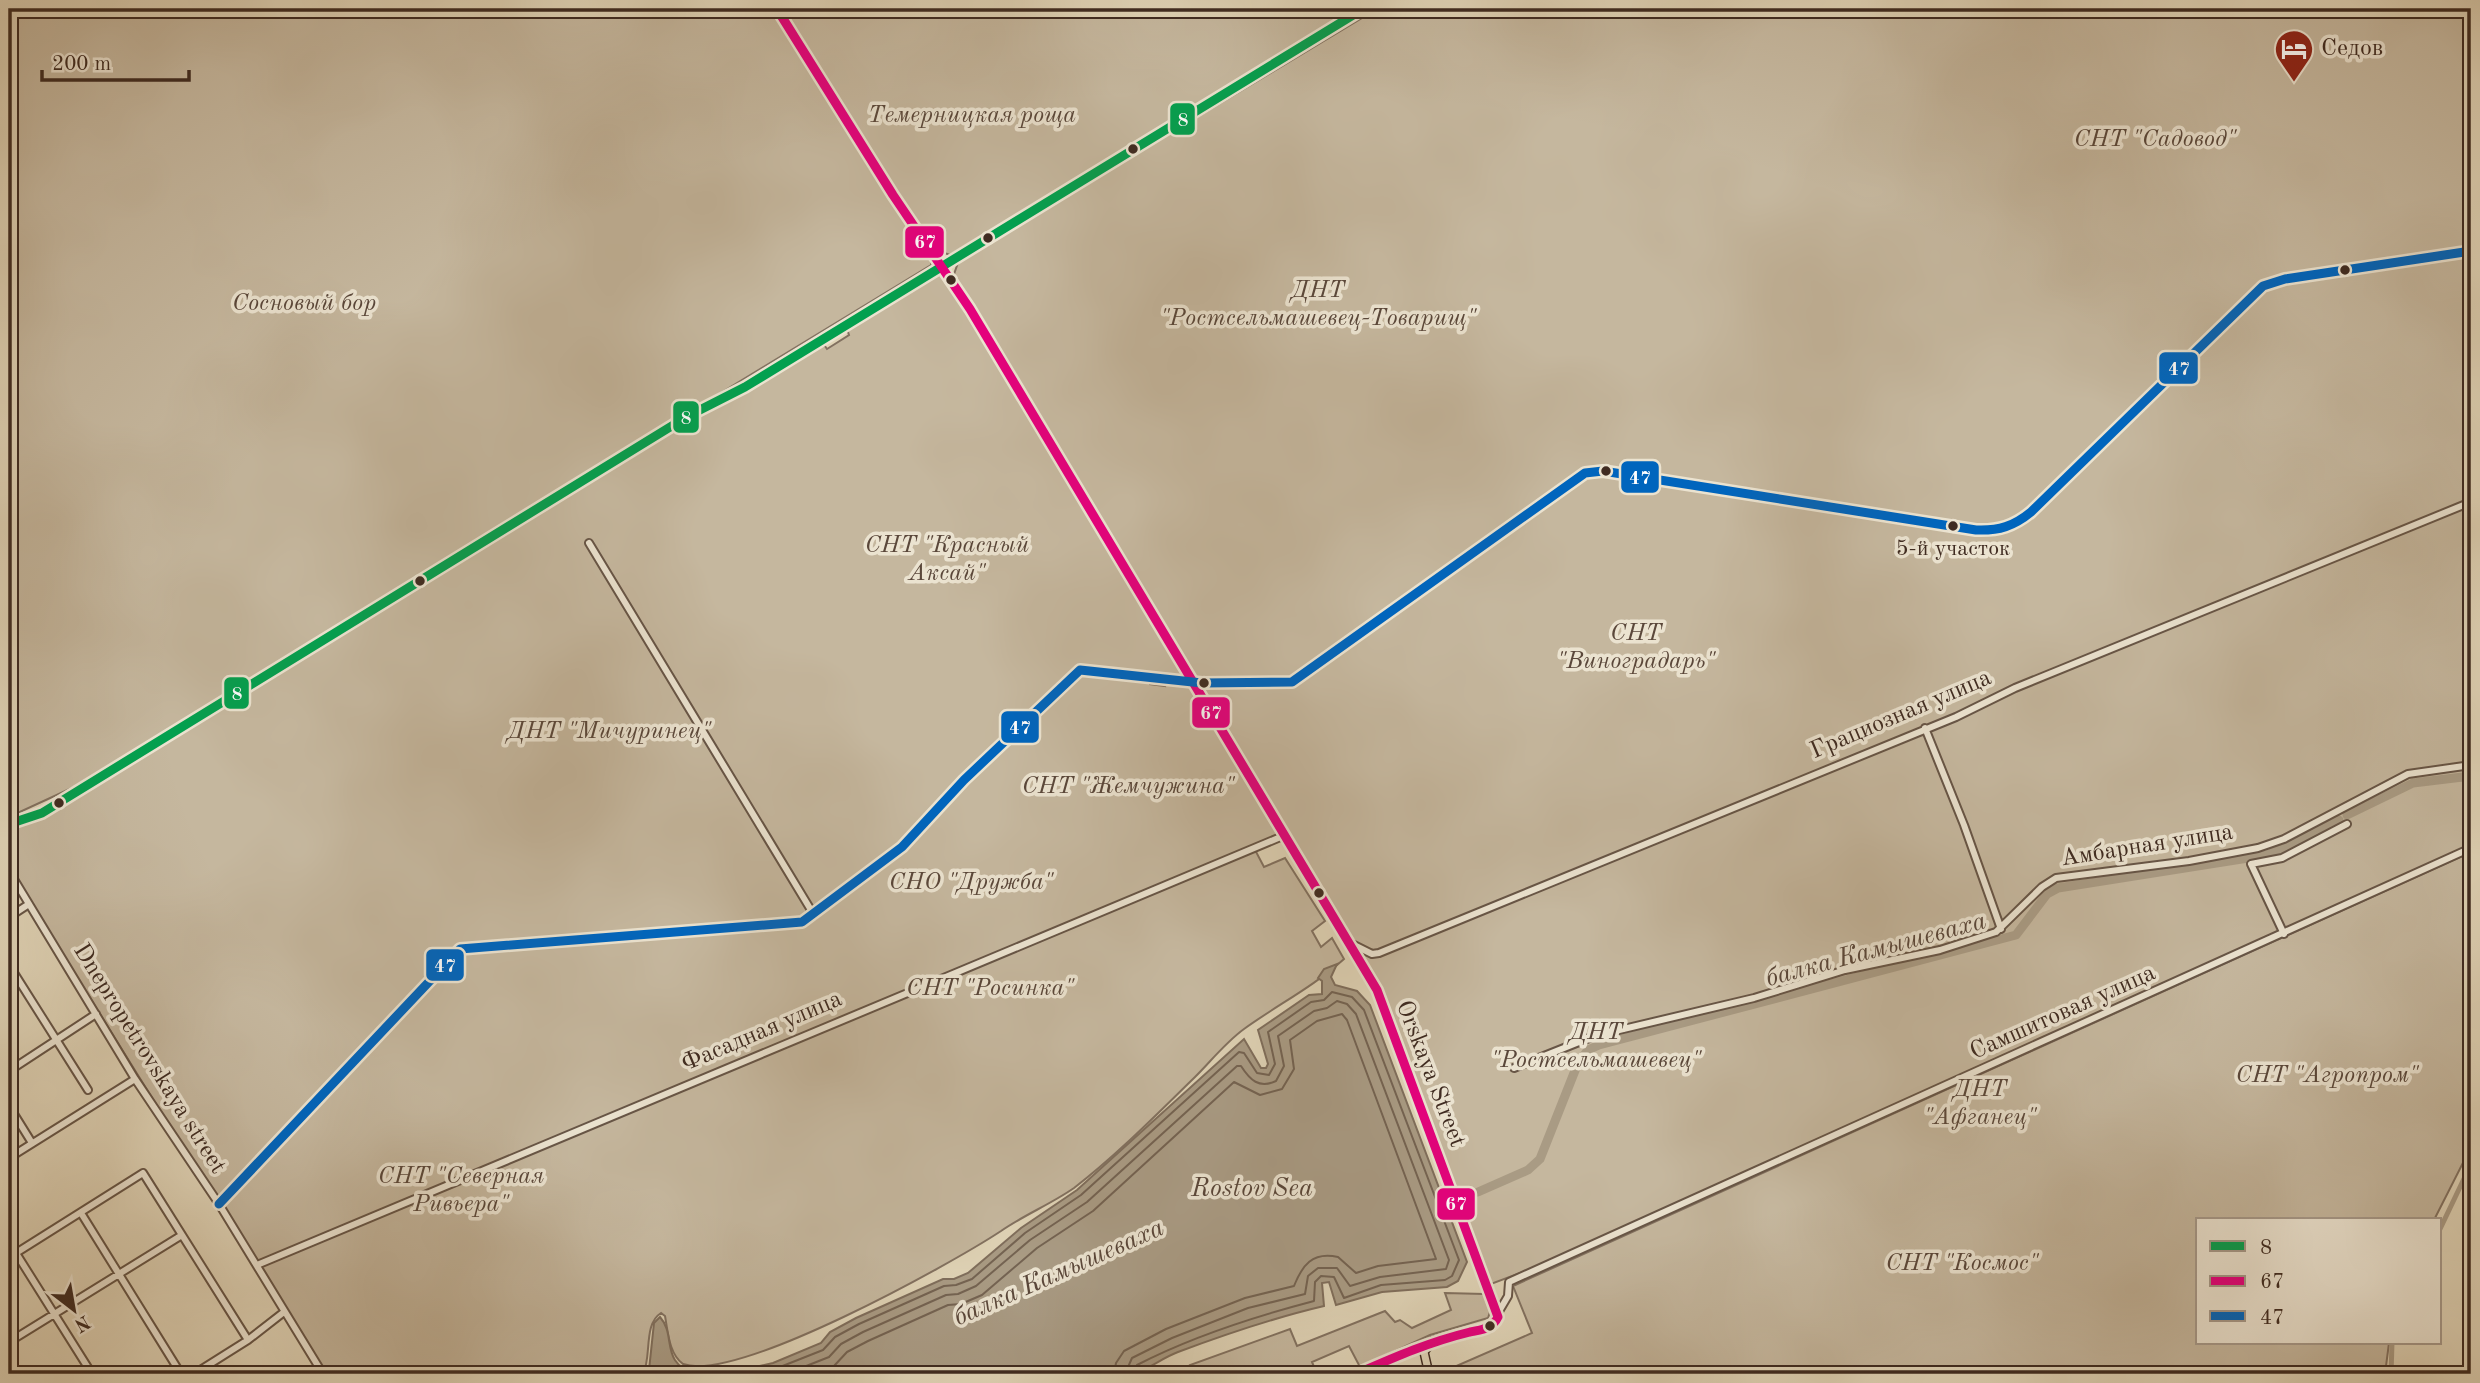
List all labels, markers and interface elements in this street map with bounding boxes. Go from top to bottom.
hotel icon: Седов [2273,28,2315,83]
place label: Седов [2321,37,2383,61]
scale bar [42,38,189,82]
text: 200 m [52,54,111,75]
line badge: 8 [1169,102,1196,136]
park label: Темерницкая роща [868,104,1076,128]
text: 8 [1177,112,1189,131]
park label: СНТ "Садовод" [2074,128,2238,152]
unlabelled marker [1126,142,1140,156]
line badge: 67 [904,225,945,259]
unlabelled marker [981,231,995,245]
text: 67 [914,234,936,253]
unlabelled marker [2338,263,2352,277]
unlabelled marker [944,273,958,287]
park label: ДНТ "Ростсельмашевец-Товарищ" [1160,279,1478,331]
park label: Сосновый бор [232,292,376,316]
line badge: 47 [2158,351,2199,385]
text: 47 [2168,361,2190,380]
line badge: 8 [672,400,700,434]
text: 8 [680,410,692,429]
line badge: 47 [1620,460,1660,494]
unlabelled marker [1599,464,1613,478]
text: 47 [1629,470,1651,489]
marker: 5-й участок [1946,519,1960,533]
park label: СНТ "Красный Аксай" [865,534,1030,586]
place label: 5-й участок [1896,538,2010,560]
unlabelled marker [413,574,427,588]
park label: СНТ "Виноградарь" [1557,622,1717,674]
street label: Грациозная улица [1807,666,1995,764]
line badge: 8 [223,676,250,710]
unlabelled marker [1197,676,1211,690]
text: 8 [231,686,243,705]
line badge: 67 [1191,696,1231,729]
text: 67 [1200,705,1222,724]
line badge: 47 [1000,710,1040,744]
park label: ДНТ "Мичуринец" [504,720,712,744]
text: 47 [1009,720,1031,739]
park label: СНТ "Жемчужина" [1022,775,1236,799]
unlabelled marker [52,796,66,810]
street label: Амбарная улица [2059,821,2235,871]
park label: СНО "Дружба" [889,871,1055,895]
unlabelled marker [1312,886,1326,900]
water label: балка Камышеваха [1763,908,1989,992]
street label: Dnepropetrovskaya street [68,940,230,1178]
line badge: 47 [425,948,465,982]
text: 47 [434,958,456,977]
street label: Самшитовая улица [1967,961,2159,1065]
park label: СНТ "Росинка" [906,977,1075,1001]
street label: Фасадная улица [678,987,846,1077]
street label: Orskaya Street [1391,997,1469,1151]
park label: ДНТ "Ростсельмашевец" [1491,1021,1703,1073]
park label: СНТ "Агропром" [2236,1064,2420,1088]
park label: ДНТ "Афганец" [1924,1078,2038,1130]
park label: СНТ "Северная Ривьера" [378,1165,544,1217]
water label: Rostov Sea [1190,1176,1313,1202]
line badge: 67 [1436,1187,1476,1221]
text: 67 [1445,1196,1467,1215]
water label: балка Камышеваха [950,1215,1168,1331]
legend [2196,1218,2442,1344]
text: 8 [2260,1238,2272,1259]
park label: СНТ "Космос" [1886,1252,2040,1276]
text: 67 [2260,1272,2284,1293]
north arrow [38,1274,108,1344]
text: 47 [2260,1308,2284,1329]
text: N [70,1311,93,1335]
unlabelled marker [1483,1319,1497,1333]

